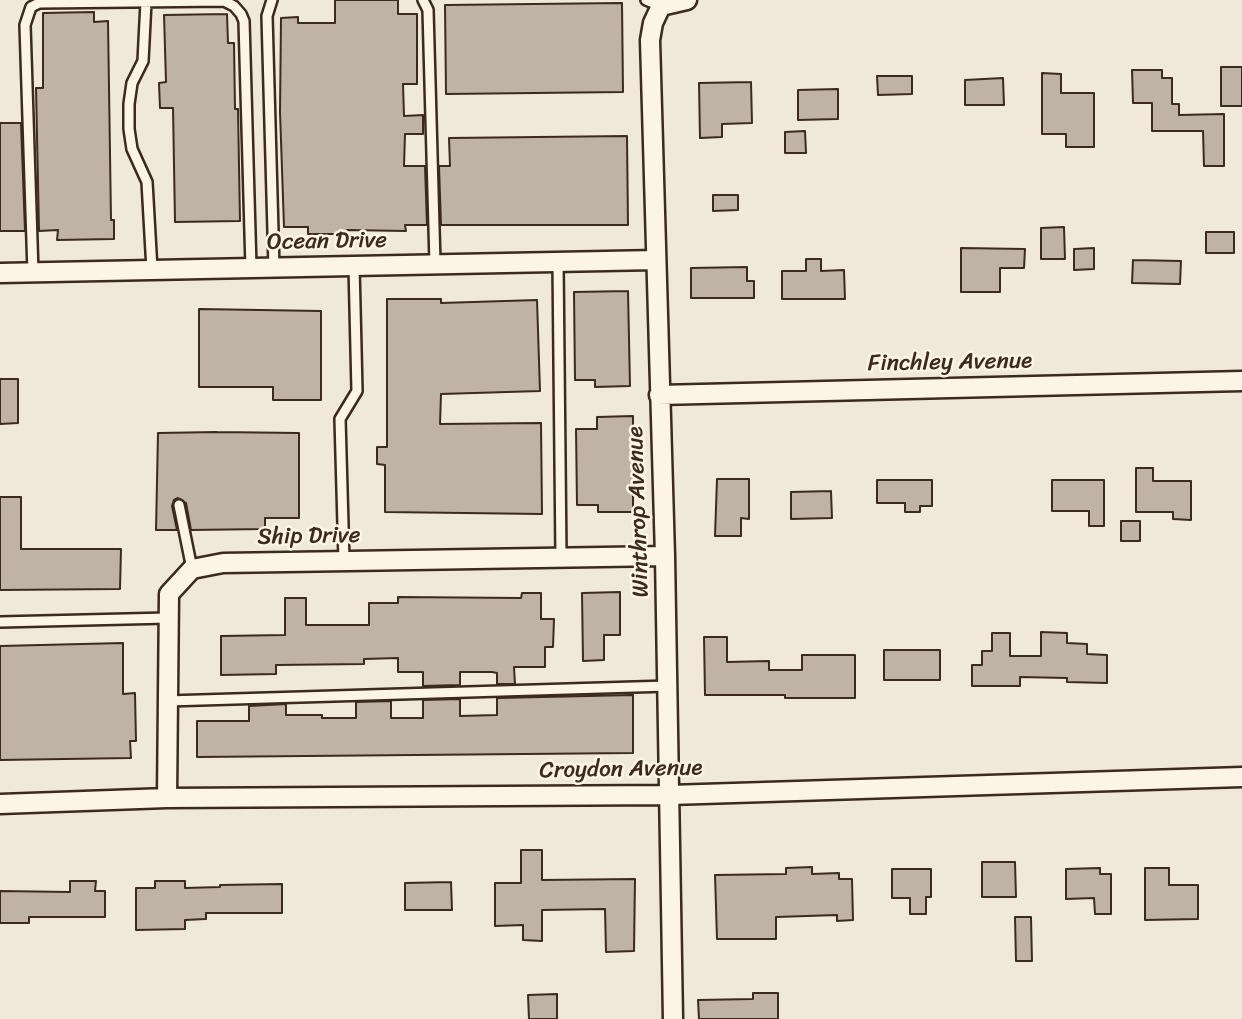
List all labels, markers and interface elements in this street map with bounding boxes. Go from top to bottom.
street label: Ocean Drive [267,227,387,257]
street label: Finchley Avenue [868,348,1032,378]
street label: Winthrop Avenue [622,426,656,598]
street label: Ship Drive [257,522,361,552]
street label: Croydon Avenue [539,755,703,785]

